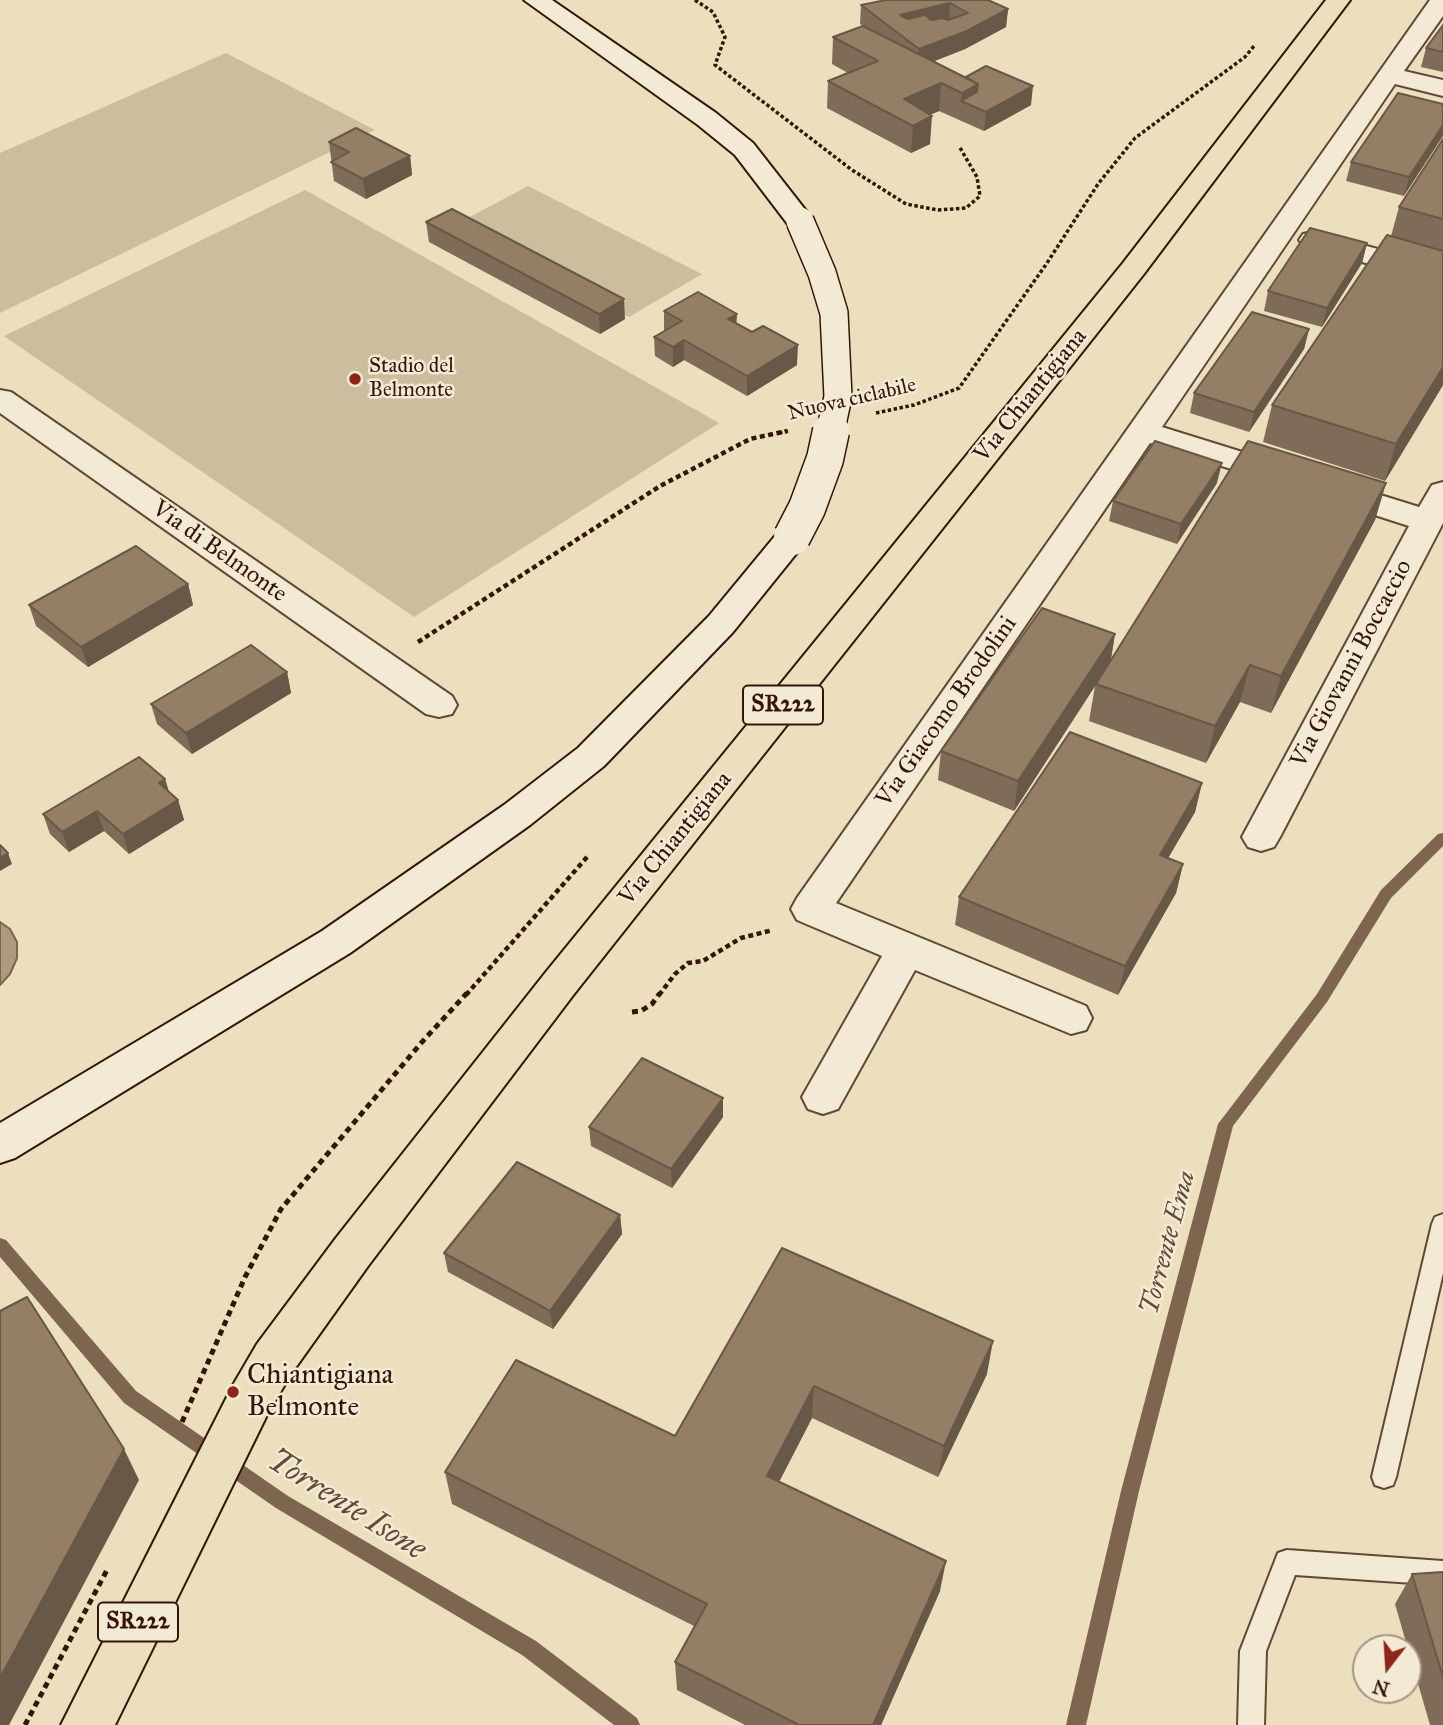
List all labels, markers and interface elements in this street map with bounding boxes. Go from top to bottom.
street label: Via Chiantigiana [968,323,1094,469]
place label: Stadio del Belmonte [369,354,454,404]
marker: Stadio del Belmonte [347,371,363,387]
street label: Nuova ciclabile [785,373,919,427]
street label: Via di Belmonte [146,495,292,609]
street label: Via Giovanni Boccaccio [1285,555,1419,773]
street label: Via Giacomo Brodolini [870,611,1024,813]
road number: SR222 [743,685,823,724]
street label: Via Chiantigiana [613,766,739,912]
water label: Torrente Ema [1135,1168,1203,1318]
place label: Chiantigiana Belmonte [247,1359,393,1425]
marker: Chiantigiana Belmonte [225,1384,241,1400]
water label: Torrente Isone [260,1442,432,1570]
road number: SR222 [98,1602,178,1642]
north arrow [1352,1634,1422,1704]
text: N [1370,1674,1392,1701]

